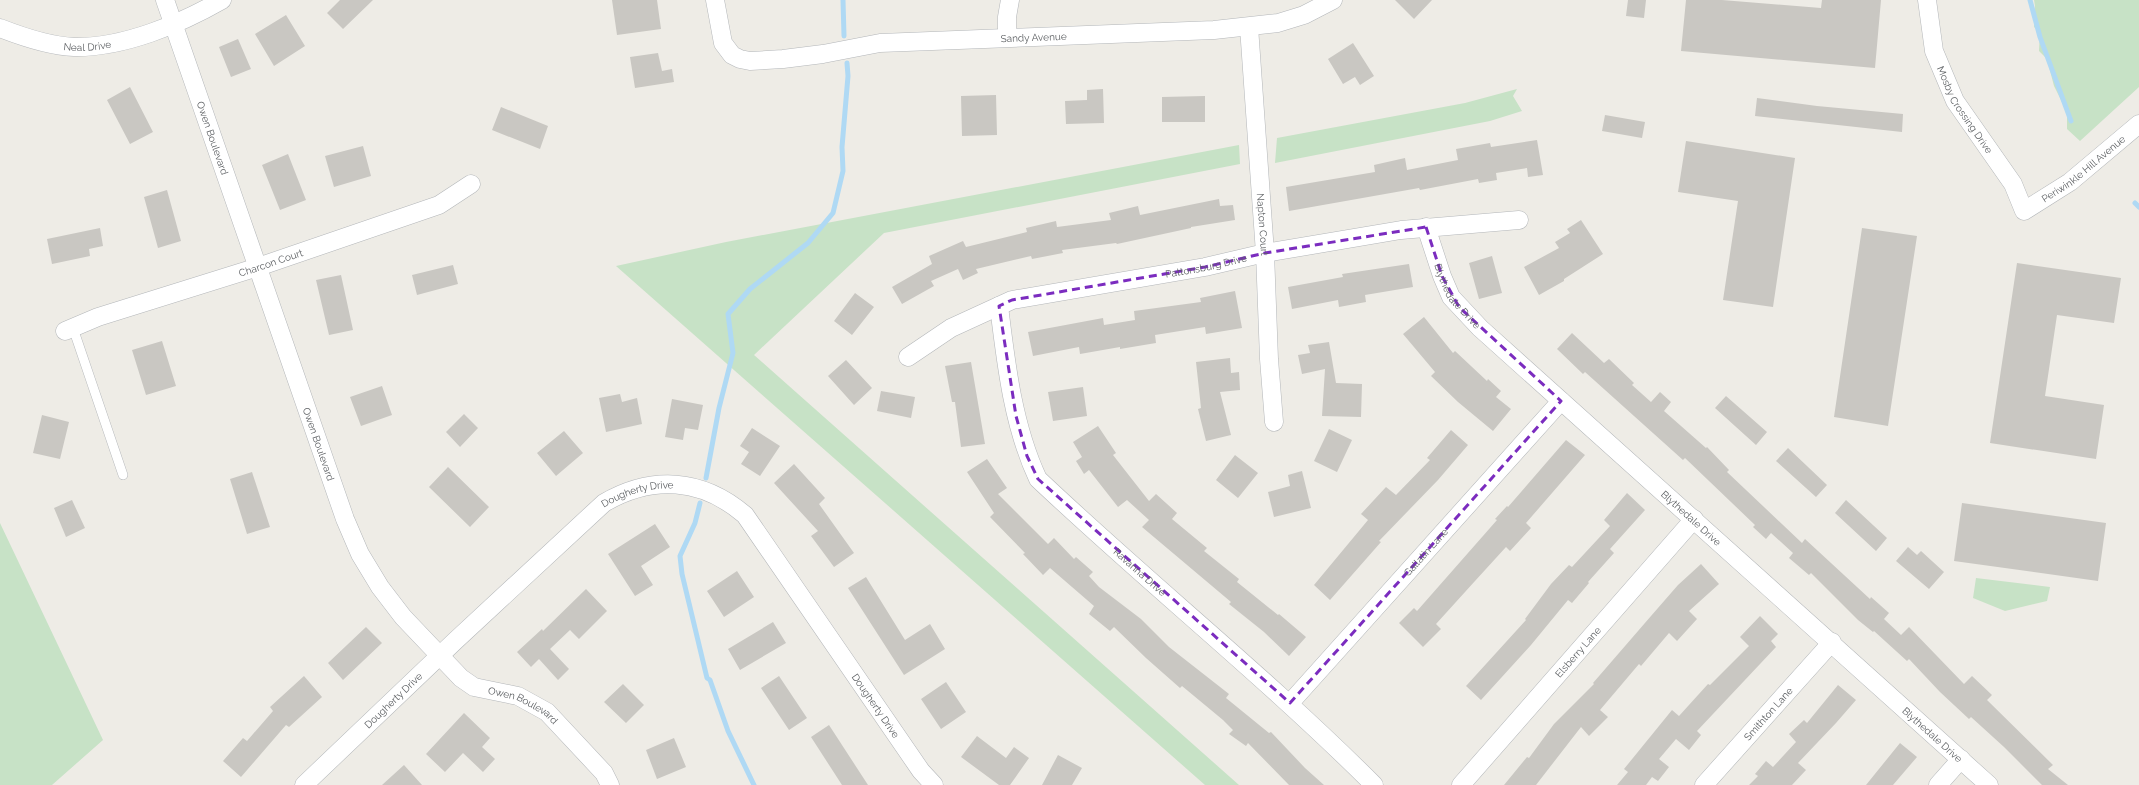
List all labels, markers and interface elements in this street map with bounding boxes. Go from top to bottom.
street label: Sandy Avenue [1000,31,1067,44]
street label: Neal Drive [63,39,112,53]
street label: Mosby Crossing Drive [1935,64,1995,155]
street label: Owen Boulevard [195,100,230,176]
street label: Periwinkle Hill Avenue [2040,133,2127,205]
street label: Napton Court [1255,193,1270,257]
street label: Charcon Court [237,247,305,279]
street label: Pattonsburg Drive [1164,252,1248,280]
street label: Blythedale Drive [1432,262,1483,331]
street label: Owen Boulevard [301,406,336,482]
street label: Dougherty Drive [599,479,674,509]
street label: Blythedale Drive [1659,489,1723,548]
street label: Gallatin Lane [1402,526,1450,578]
street label: Ravanna Drive [1111,546,1168,598]
street label: Elsberry Lane [1553,625,1603,680]
street label: Dougherty Drive [362,670,425,730]
street label: Dougherty Drive [850,672,902,740]
street label: Owen Boulevard [487,685,560,726]
street label: Smithton Lane [1742,685,1795,743]
street label: Blythedale Drive [1900,705,1964,764]

